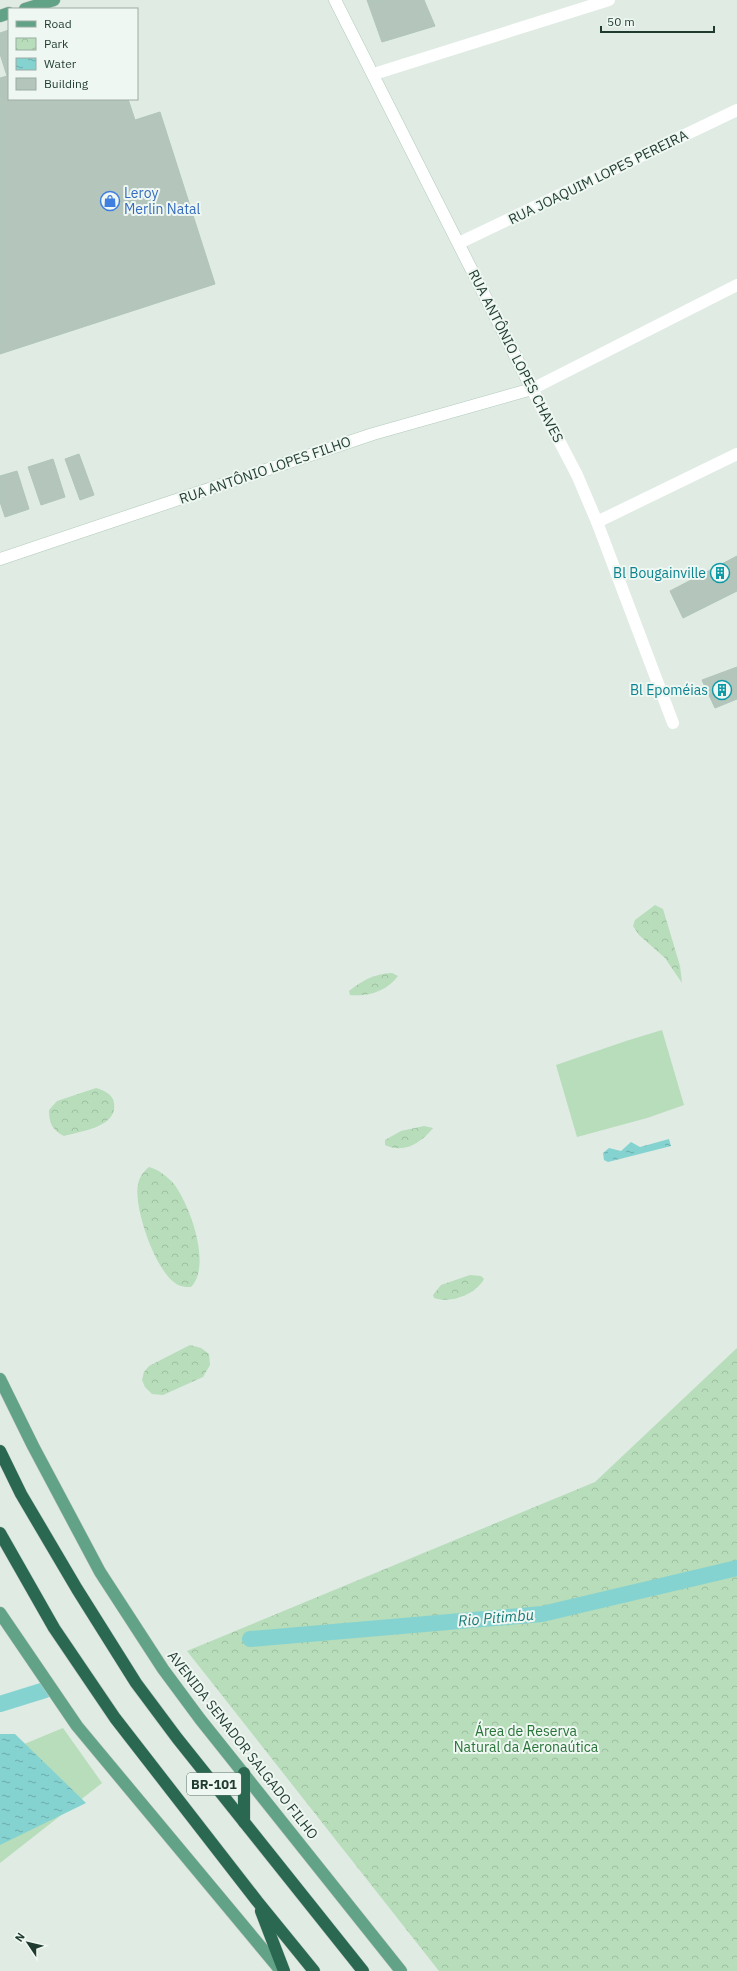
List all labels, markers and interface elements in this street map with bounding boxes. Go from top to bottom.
legend [8,8,138,100]
scale bar [601,8,714,34]
text: 50 m [607,14,635,29]
text: Road [44,16,72,31]
text: Park [44,36,69,51]
text: Water [44,56,77,71]
text: Building [44,76,89,91]
street label: RUA JOAQUIM LOPES PEREIRA [505,126,691,228]
place label: Leroy Merlin Natal [124,184,201,218]
shop icon: Leroy Merlin Natal [99,190,121,212]
street label: RUA ANTÔNIO LOPES CHAVES [464,266,568,446]
street label: RUA ANTÔNIO LOPES FILHO [176,431,353,508]
building icon: Bl Bougainville [709,562,731,584]
place label: Bl Bougainville [613,564,706,582]
building icon: Bl Epoméias [711,679,733,701]
place label: Bl Epoméias [630,681,708,699]
water label: Rio Pitimbu [457,1605,535,1630]
street label: AVENIDA SENADOR SALGADO FILHO [164,1647,322,1843]
park label: Área de Reserva Natural da Aeronaútica [454,1721,599,1756]
road number: BR-101 [187,1773,241,1795]
north arrow [8,1923,48,1963]
text: N [12,1930,28,1945]

